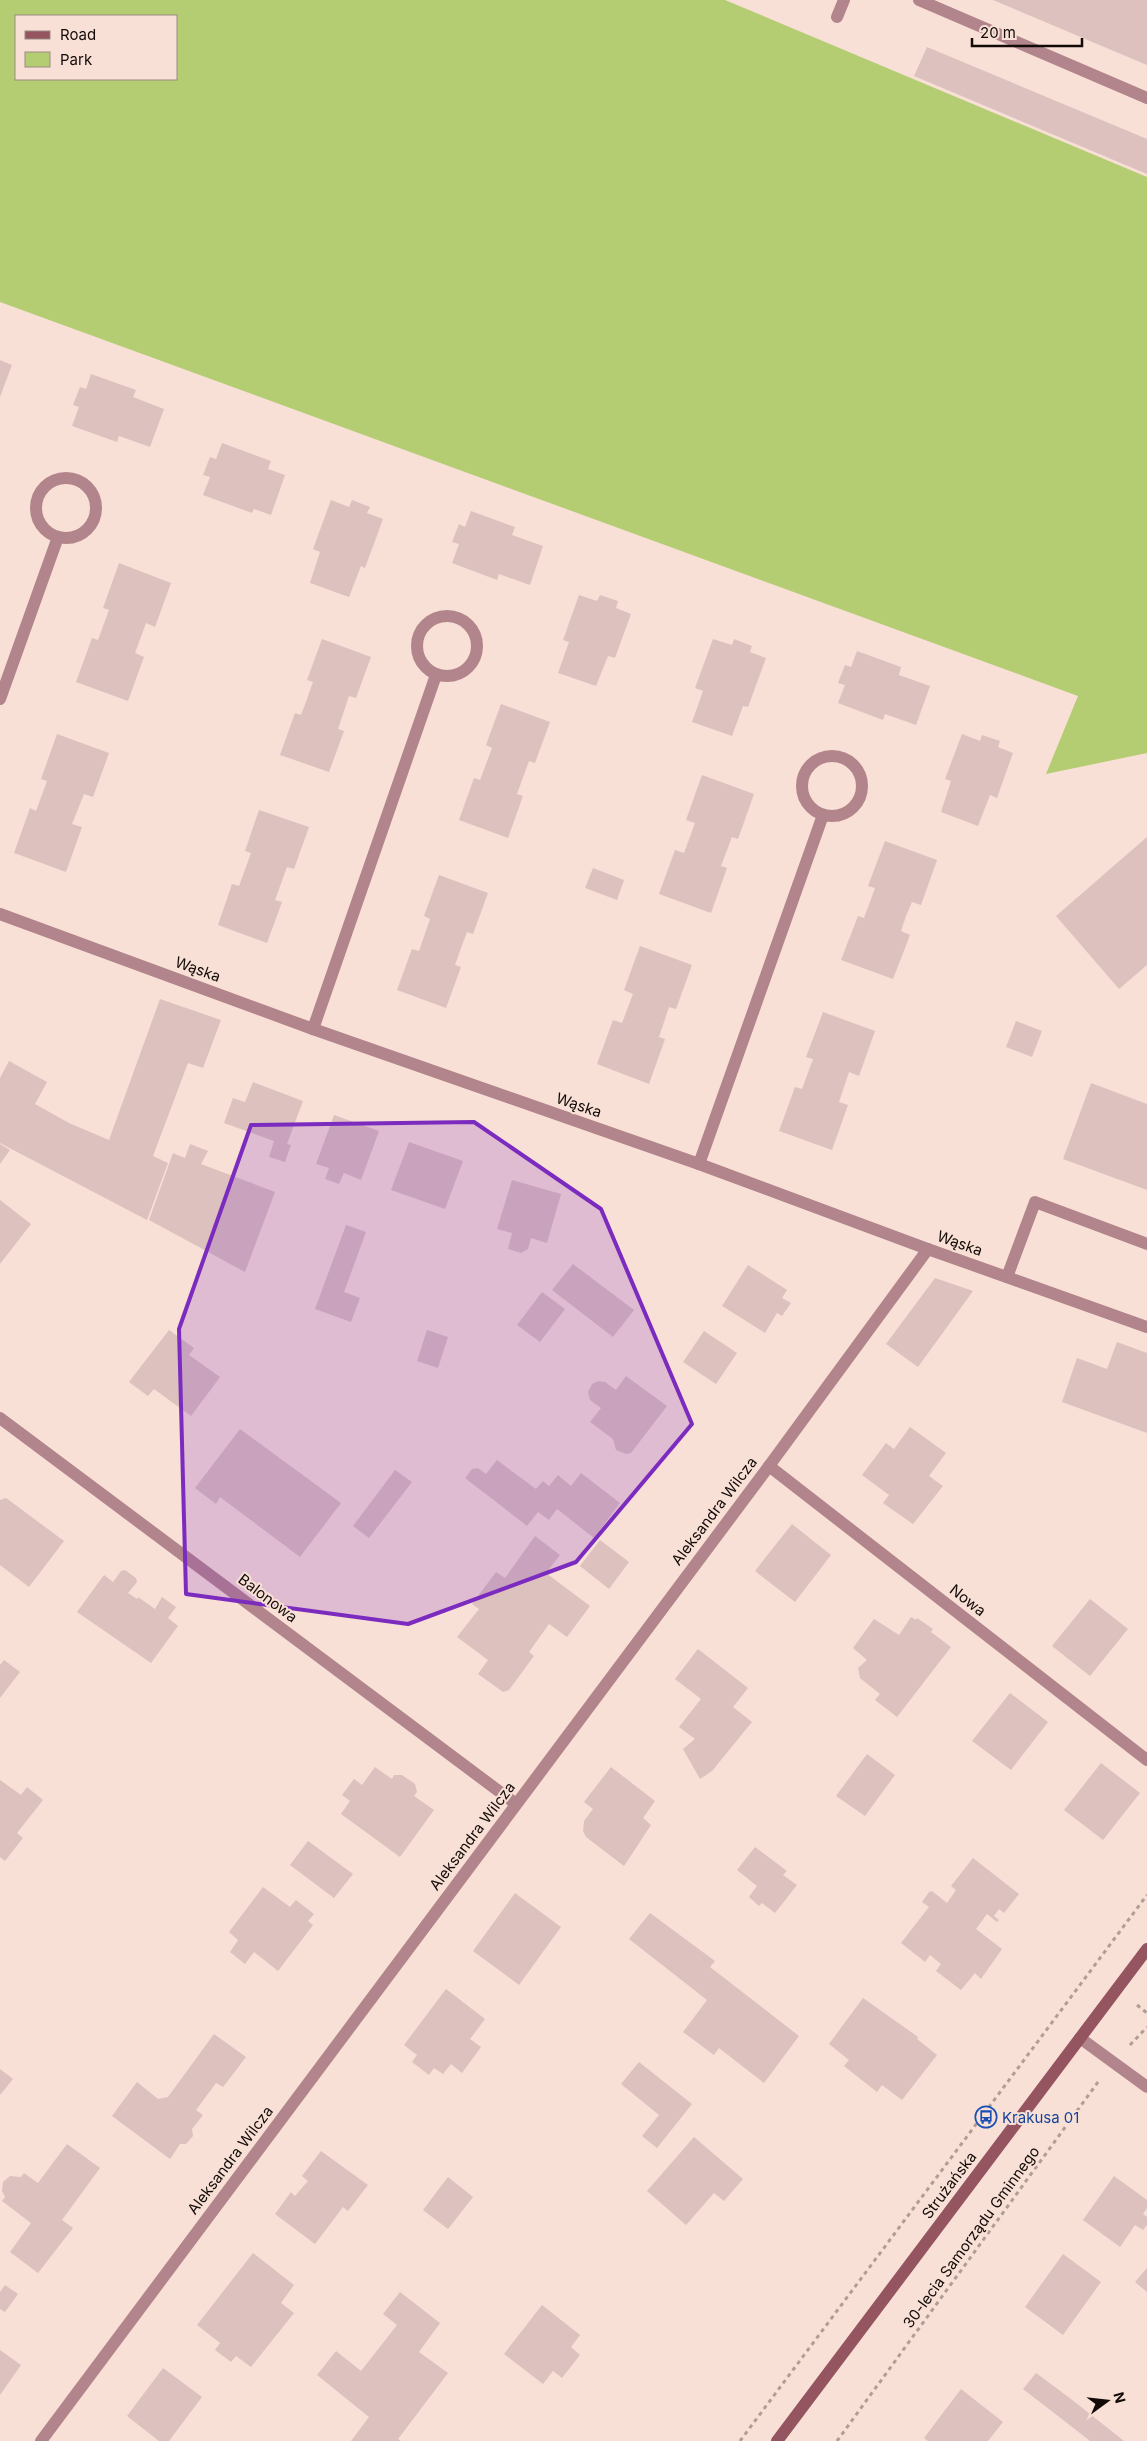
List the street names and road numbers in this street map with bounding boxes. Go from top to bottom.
street label: Wąska [173,952,223,986]
street label: Wąska [554,1088,604,1122]
street label: Wąska [935,1226,985,1260]
street label: Aleksandra Wilcza [667,1453,761,1569]
street label: Balonowa [235,1570,301,1626]
street label: Nowa [946,1580,990,1620]
street label: Aleksandra Wilcza [425,1778,519,1894]
street label: Aleksandra Wilcza [183,2102,277,2218]
street label: 30-lecia Samorządu Gminnego [899,2142,1043,2332]
street label: Strużańska [918,2148,980,2222]

